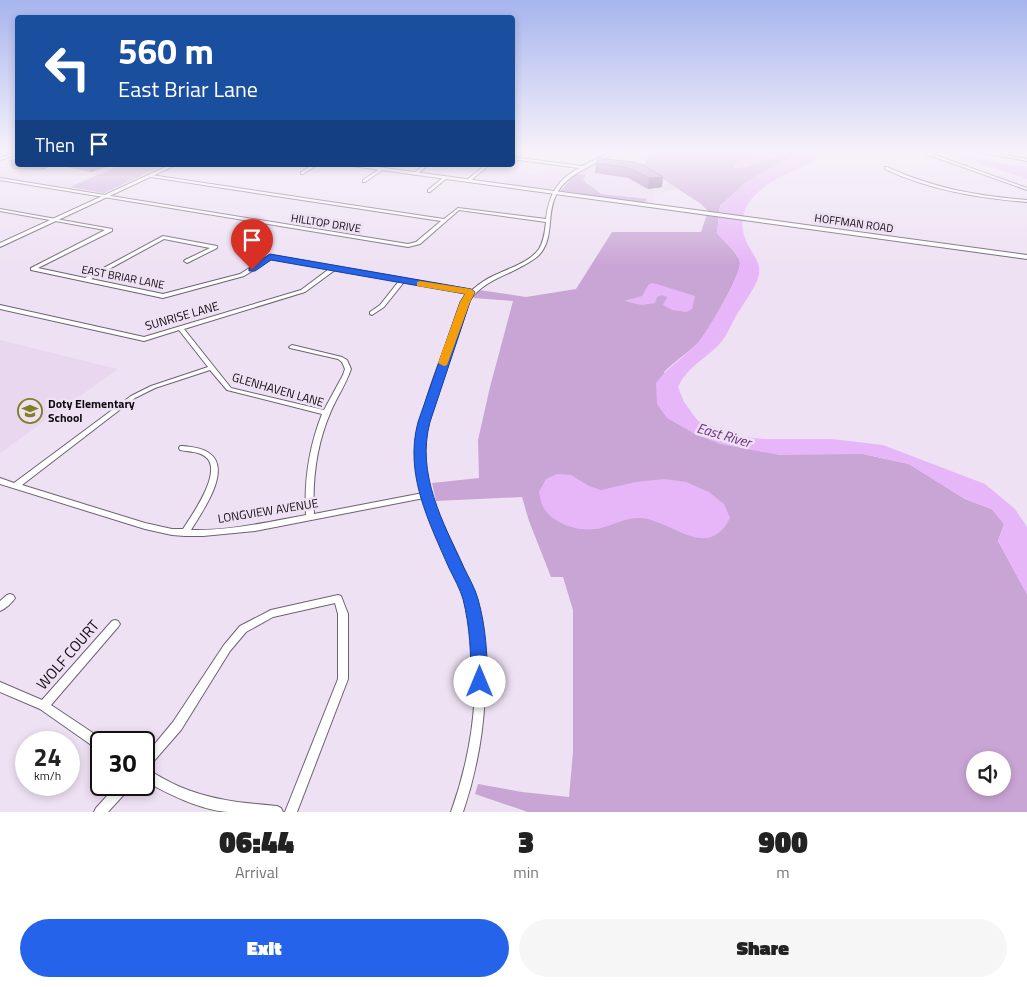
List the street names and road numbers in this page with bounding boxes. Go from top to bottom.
street label: HILLTOP DRIVE [290,210,362,236]
street label: HOFFMAN ROAD [814,210,894,236]
street label: EAST BRIAR LANE [80,261,166,293]
street label: SUNRISE LANE [143,296,221,335]
street label: GLENHAVEN LANE [230,367,327,412]
street label: LONGVIEW AVENUE [216,493,320,528]
street label: WOLF COURT [31,615,105,695]

